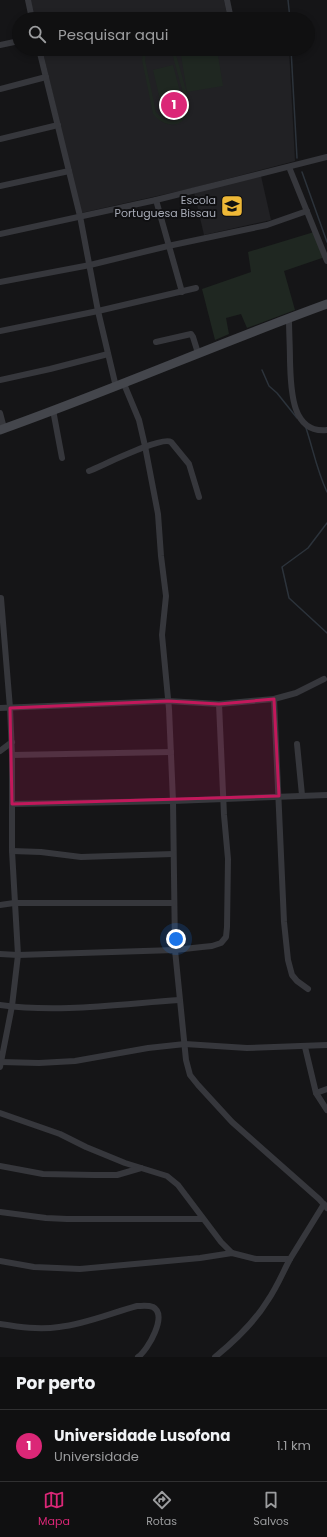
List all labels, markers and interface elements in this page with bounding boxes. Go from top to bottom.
search box [12,12,315,56]
icon: search [26,23,48,45]
text: Pesquisar aqui [58,24,168,45]
pin: 1 [161,90,187,120]
place label: Escola Portuguesa Bissau [115,192,216,221]
school or university icon: Escola Portuguesa Bissau [219,193,245,219]
your location [166,929,186,949]
text: Por perto [16,1371,95,1395]
text: Universidade Lusofona [54,1425,230,1446]
text: 1 [27,1436,31,1455]
text: 1.1 km [276,1436,311,1455]
text: Universidade [54,1447,139,1466]
tab: Mapa [38,1489,70,1530]
tab: Rotas [146,1489,177,1530]
tab: Salvos [253,1489,289,1530]

